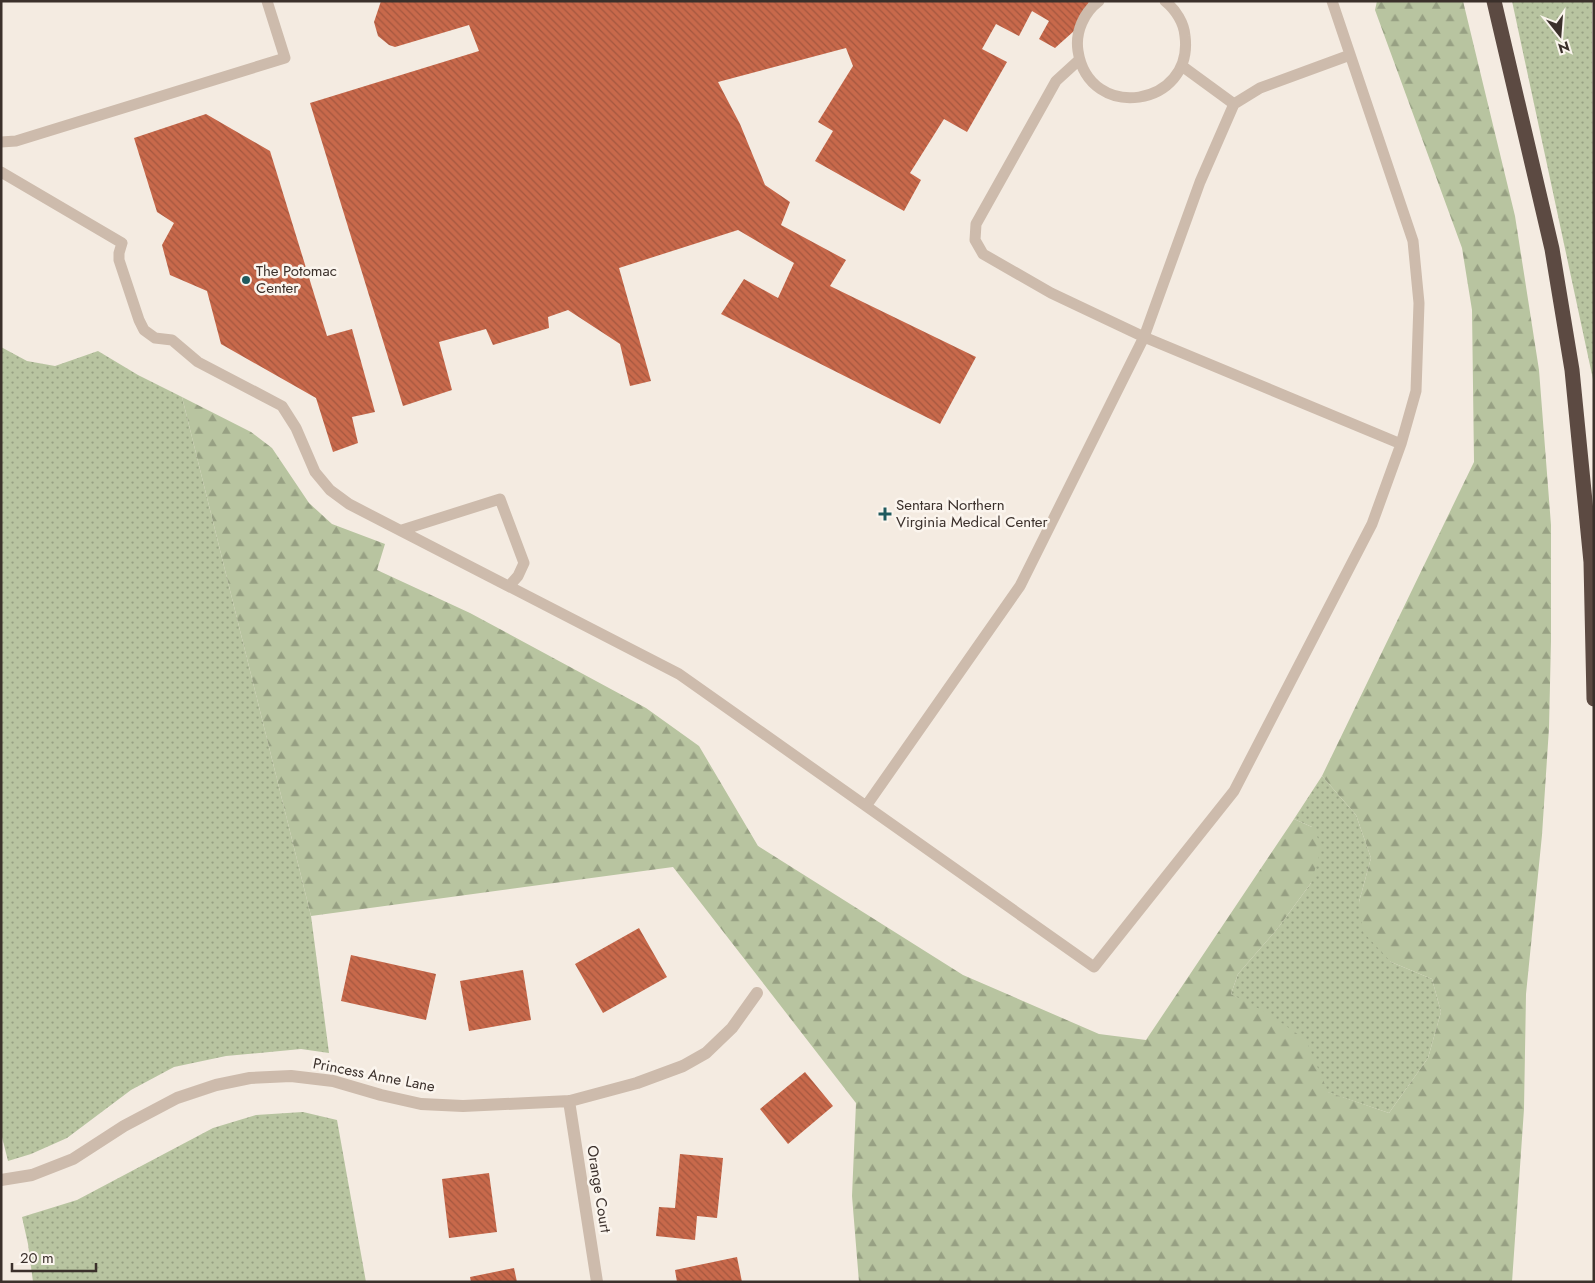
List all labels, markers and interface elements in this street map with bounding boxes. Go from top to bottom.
north arrow [1535,10,1585,60]
text: N [1556,36,1572,59]
place label: The Potomac Center [256,260,337,299]
marker: The Potomac Center [240,274,252,286]
place label: Sentara Northern Virginia Medical Center [896,494,1049,533]
marker: Sentara Northern Virginia Medical Center [878,507,892,521]
street label: Princess Anne Lane [311,1052,437,1098]
street label: Orange Court [581,1144,617,1235]
scale bar [12,1240,96,1272]
text: 20 m [20,1247,54,1269]

